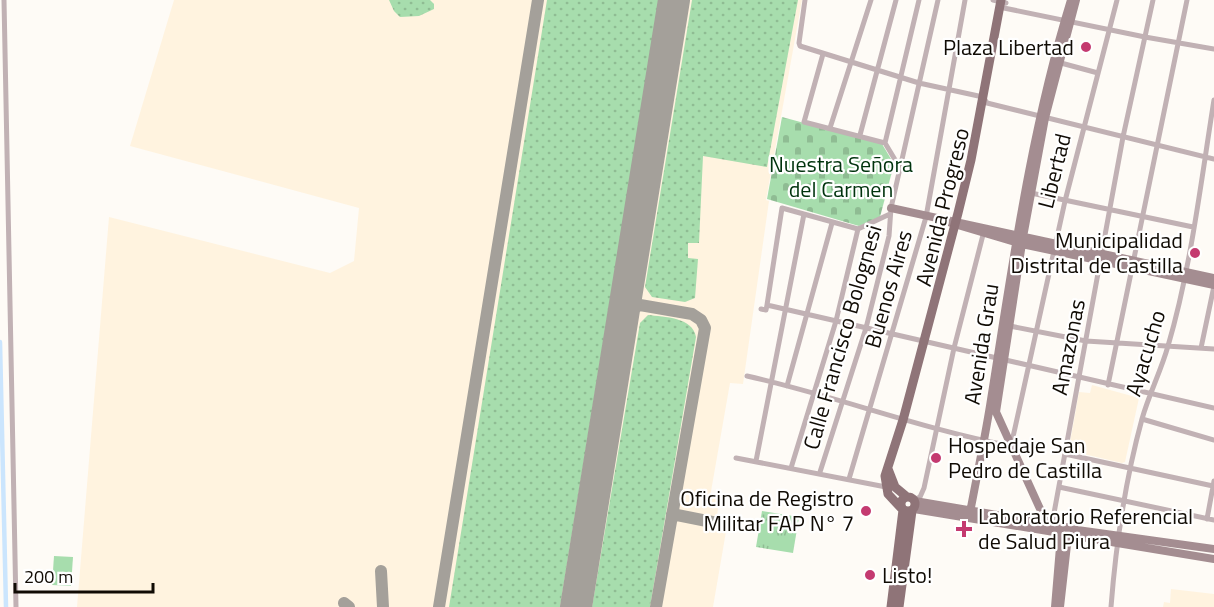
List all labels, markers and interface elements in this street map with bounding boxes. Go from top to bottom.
place label: Plaza Libertad [943,30,1074,64]
marker: Plaza Libertad [1079,40,1093,54]
street label: Avenida Progreso [906,124,978,290]
street label: Libertad [1028,130,1080,212]
park label: Nuestra Señora del Carmen [769,147,913,206]
street label: Calle Francisco Bolognesi [794,221,890,453]
place label: Municipalidad Distrital de Castilla [1010,223,1183,282]
street label: Buenos Aires [855,226,921,352]
marker: Municipalidad Distrital de Castilla [1188,246,1202,260]
street label: Avenida Grau [955,281,1007,407]
street label: Amazonas [1042,296,1094,398]
street label: Ayacucho [1116,306,1174,400]
place label: Hospedaje San Pedro de Castilla [948,428,1102,487]
marker: Hospedaje San Pedro de Castilla [929,451,943,465]
place label: Oficina de Registro Militar FAP N° 7 [680,481,854,540]
place label: Laboratorio Referencial de Salud Piura [978,499,1193,558]
marker: Oficina de Registro Militar FAP N° 7 [859,504,873,518]
marker: Laboratorio Referencial de Salud Piura [955,520,973,538]
scale bar [15,556,153,594]
place label: Listo! [882,558,932,592]
text: 200 m [24,563,73,590]
marker: Listo! [863,568,877,582]

